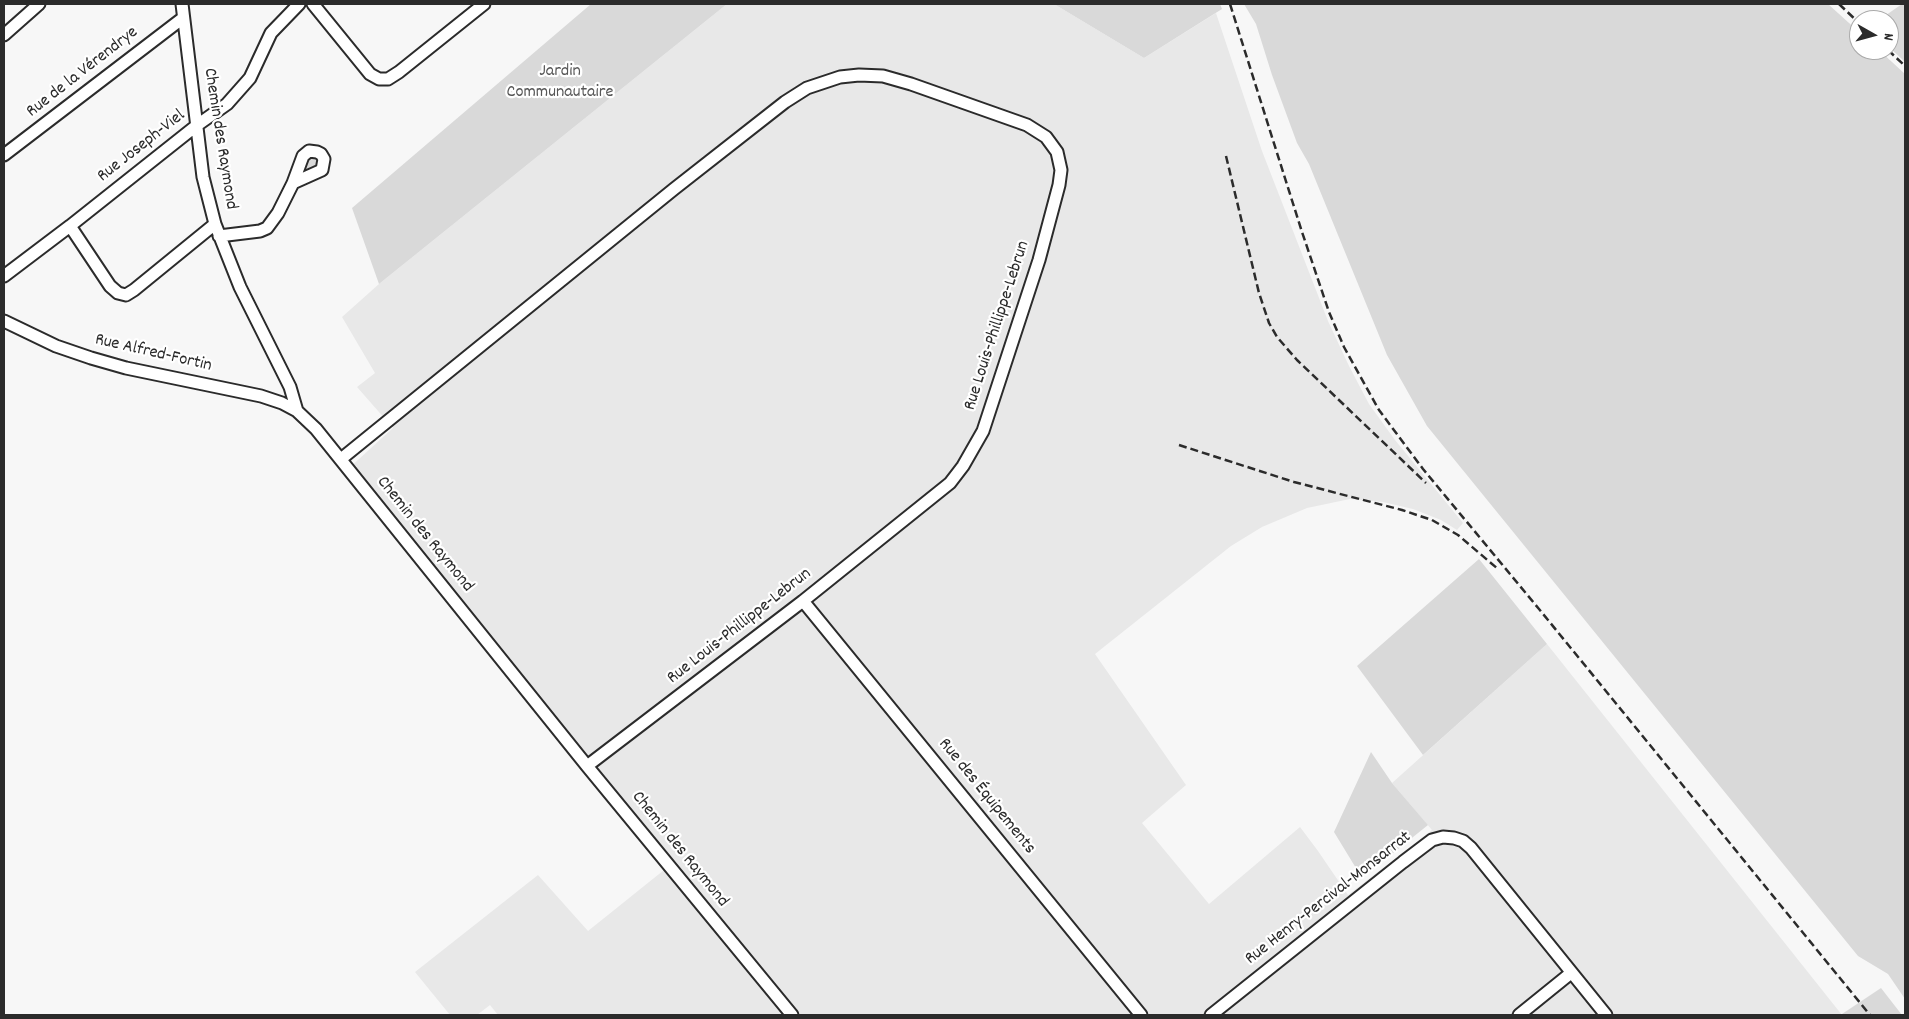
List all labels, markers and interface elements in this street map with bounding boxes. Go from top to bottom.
north arrow [1849,10,1899,60]
street label: Rue de la Vérendrye [23,23,143,123]
text: N [1878,32,1898,41]
park label: Jardin Communautaire [507,62,613,104]
street label: Chemin des Raymond [197,67,241,211]
street label: Rue Joseph-Viel [94,106,190,188]
street label: Rue Louis-Phillippe-Lebrun [960,239,1036,413]
street label: Rue Alfred-Fortin [93,330,213,378]
street label: Chemin des Raymond [371,473,477,597]
street label: Rue Louis-Phillippe-Lebrun [664,564,816,690]
street label: Rue des Équipements [933,735,1039,859]
street label: Chemin des Raymond [626,788,732,912]
street label: Rue Henry-Percival-Monsarrat [1242,827,1416,971]

